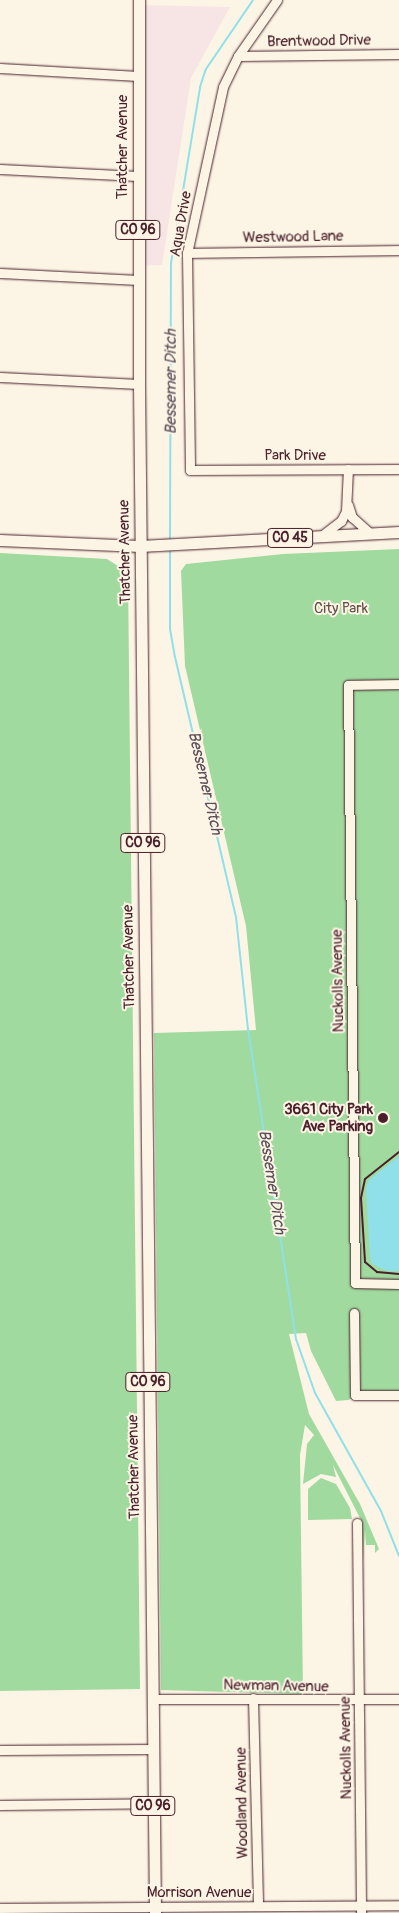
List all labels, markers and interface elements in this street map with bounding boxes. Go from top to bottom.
street label: Brentwood Drive [267,31,371,51]
street label: Thatcher Avenue [114,95,132,199]
street label: Aqua Drive [166,190,196,258]
road number: CO 96 [114,218,162,242]
street label: Westwood Lane [243,227,343,247]
water label: Bessemer Ditch [161,329,181,435]
street label: Park Drive [264,447,326,465]
street label: Thatcher Avenue [115,500,135,604]
road number: CO 45 [266,526,314,550]
park label: City Park [314,600,368,618]
water label: Bessemer Ditch [184,730,226,836]
road number: CO 96 [119,831,167,854]
street label: Thatcher Avenue [119,905,139,1009]
street label: Nuckolls Avenue [328,929,348,1033]
place label: 3661 City Park Ave Parking [284,1100,373,1135]
marker: 3661 City Park Ave Parking [377,1112,389,1124]
water label: Bessemer Ditch [254,1129,290,1235]
road number: CO 96 [124,1370,172,1394]
street label: Thatcher Avenue [124,1415,144,1519]
street label: Newman Avenue [223,1676,329,1696]
street label: Nuckolls Avenue [336,1696,356,1800]
street label: Woodland Avenue [232,1747,252,1859]
road number: CO 96 [129,1794,177,1818]
street label: Morrison Avenue [147,1884,251,1902]

